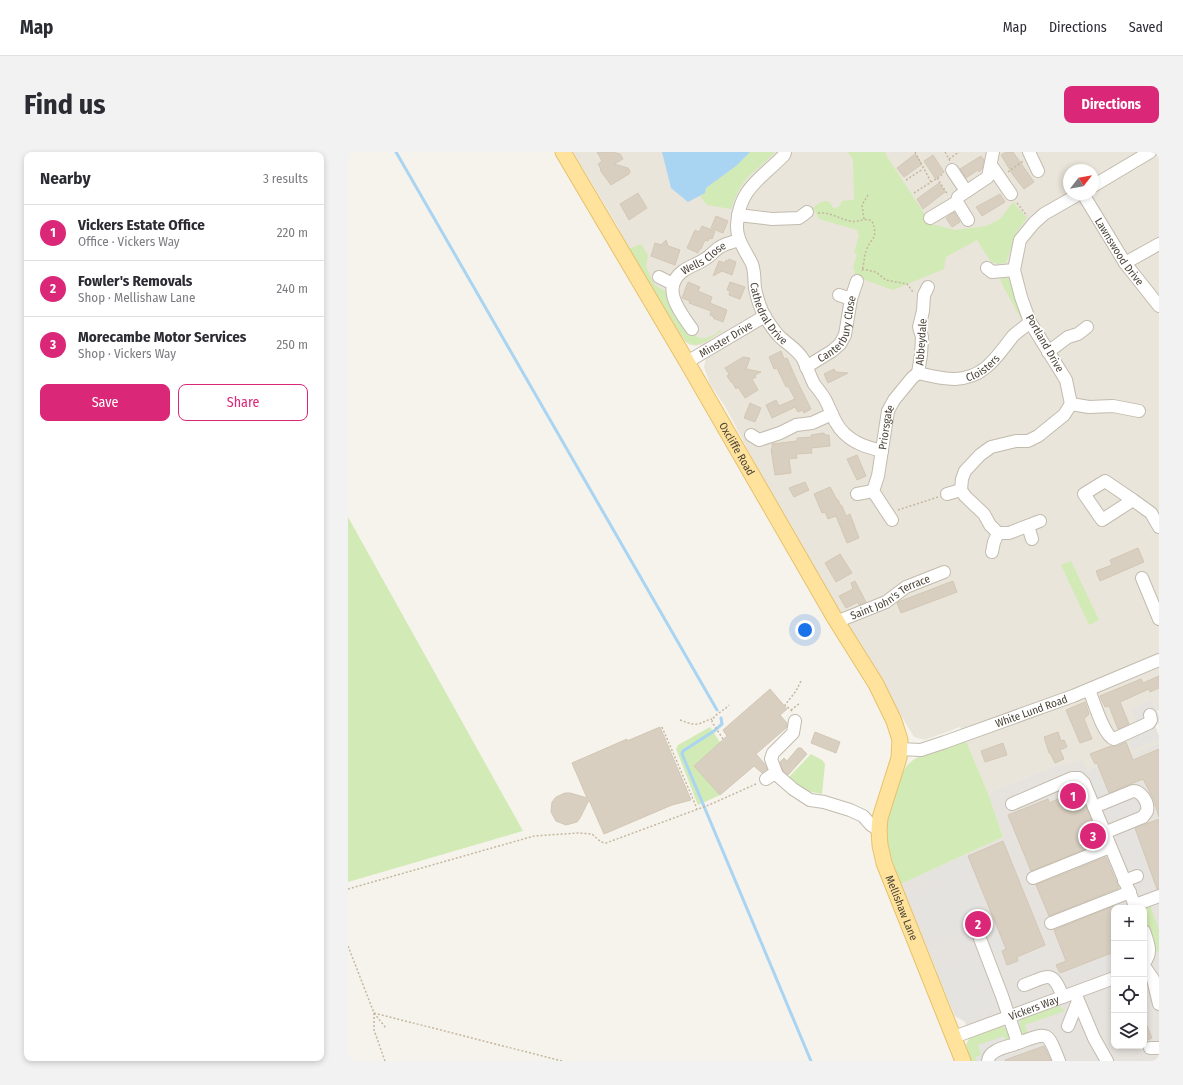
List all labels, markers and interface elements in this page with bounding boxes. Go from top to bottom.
text: Map [20,16,53,39]
text: Map [1003,19,1027,36]
text: Directions [1049,19,1107,36]
text: Saved [1129,19,1163,36]
button: Directions [1064,86,1159,123]
text: Find us [24,88,106,121]
north arrow [1063,164,1099,200]
text: Nearby [40,168,91,189]
text: 3 results [263,171,308,186]
street label: Lawnswood Drive [1092,215,1146,288]
text: Vickers Estate Office [78,216,205,234]
text: 1 [50,225,56,240]
text: 220 m [277,225,308,240]
text: Office · Vickers Way [78,234,180,249]
street label: Wells Close [679,239,728,278]
text: Fowler's Removals [78,272,192,290]
text: 2 [50,281,56,296]
text: 240 m [276,281,308,296]
street label: Cathedral Drive [748,282,790,348]
text: Shop · Mellishaw Lane [78,290,195,305]
street label: Canterbury Close [815,294,859,365]
street label: Portland Drive [1023,312,1066,374]
street label: Abbeydale [913,318,930,366]
street label: Minster Drive [697,319,755,360]
text: Morecambe Motor Services [78,328,246,346]
text: 3 [50,337,56,352]
text: 250 m [276,337,308,352]
text: Shop · Vickers Way [78,346,176,361]
street label: Cloisters [964,352,1003,384]
button: Save [40,384,170,421]
button: Share [178,384,308,421]
street label: Priorsgate [876,402,897,451]
street label: Oxcliffe Road [716,420,757,478]
street label: Saint John's Terrace [849,572,932,623]
your location [795,620,815,640]
street label: White Lund Road [994,693,1069,730]
pin: 1 [1060,781,1086,811]
pin: 3 [1080,821,1106,851]
street label: Mellishaw Lane [883,873,920,942]
map controls [1111,905,1147,1049]
button: + [1111,905,1147,941]
pin: 2 [965,909,991,939]
button: − [1111,941,1147,977]
button: locate [1111,977,1147,1013]
street label: Vickers Way [1007,993,1061,1023]
button: layers [1111,1013,1147,1049]

